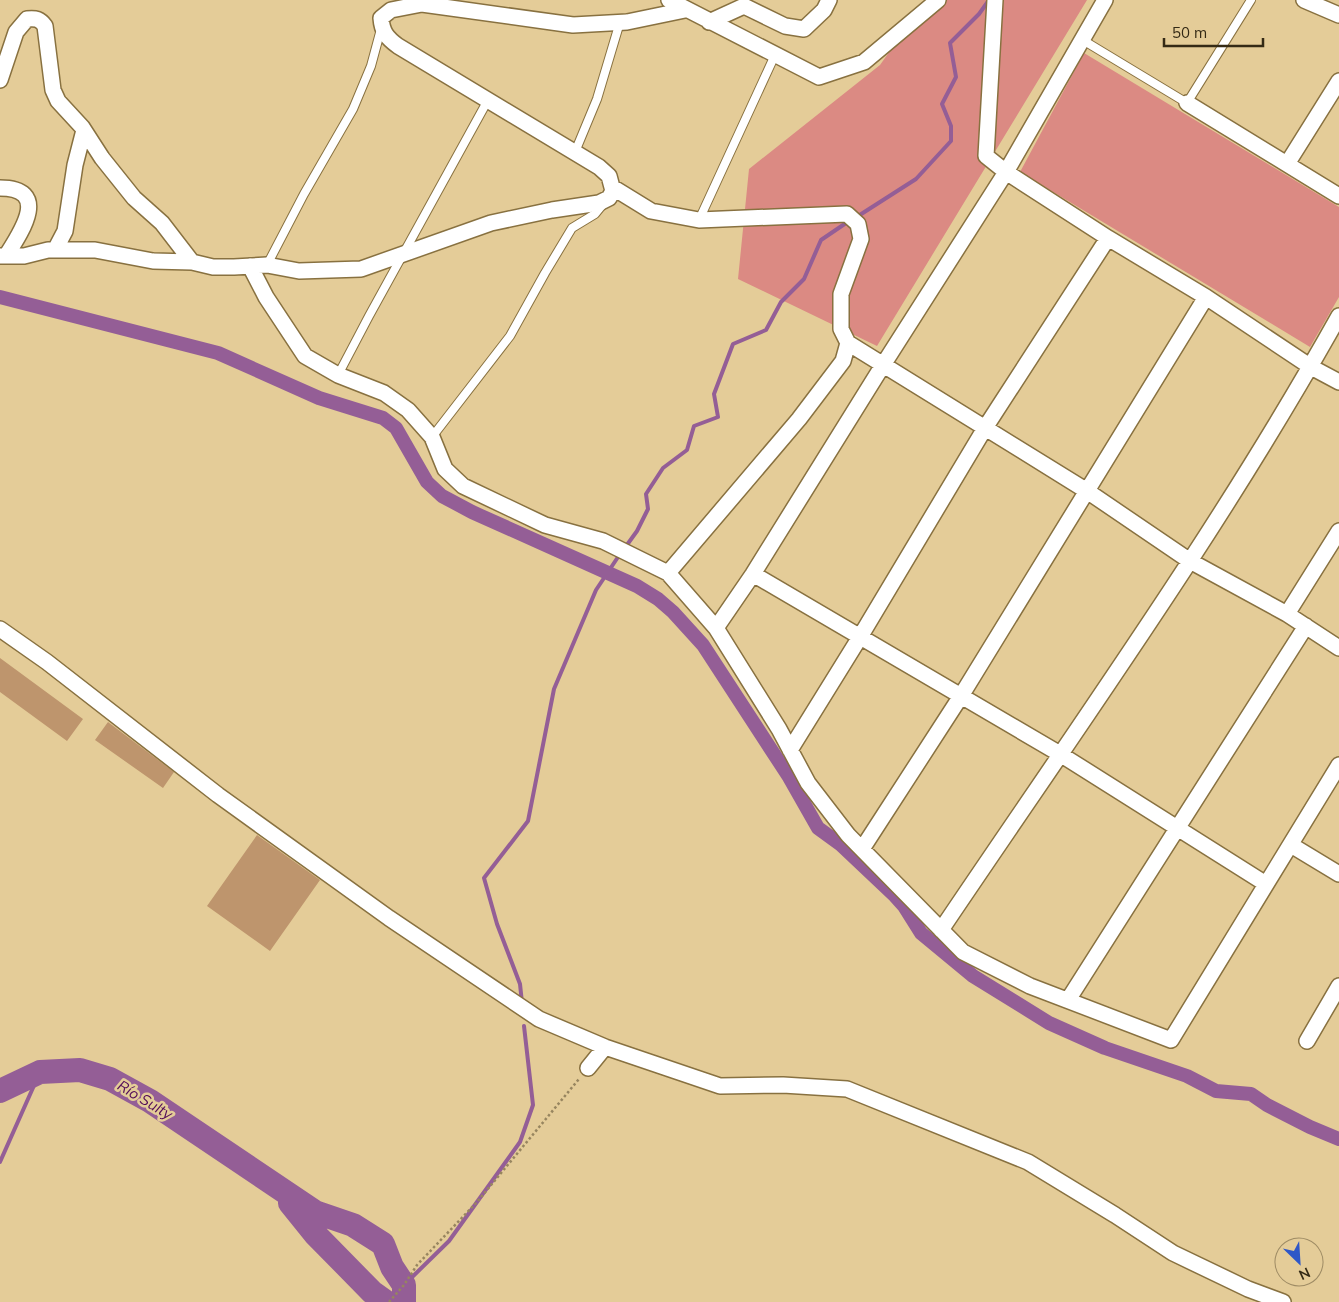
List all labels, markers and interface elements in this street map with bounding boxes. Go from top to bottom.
scale bar [1164,15,1263,47]
text: 50 m [1172,23,1207,42]
water label: Río Sulty [114,1076,177,1124]
north arrow [1274,1237,1324,1287]
text: N [1296,1263,1313,1284]

